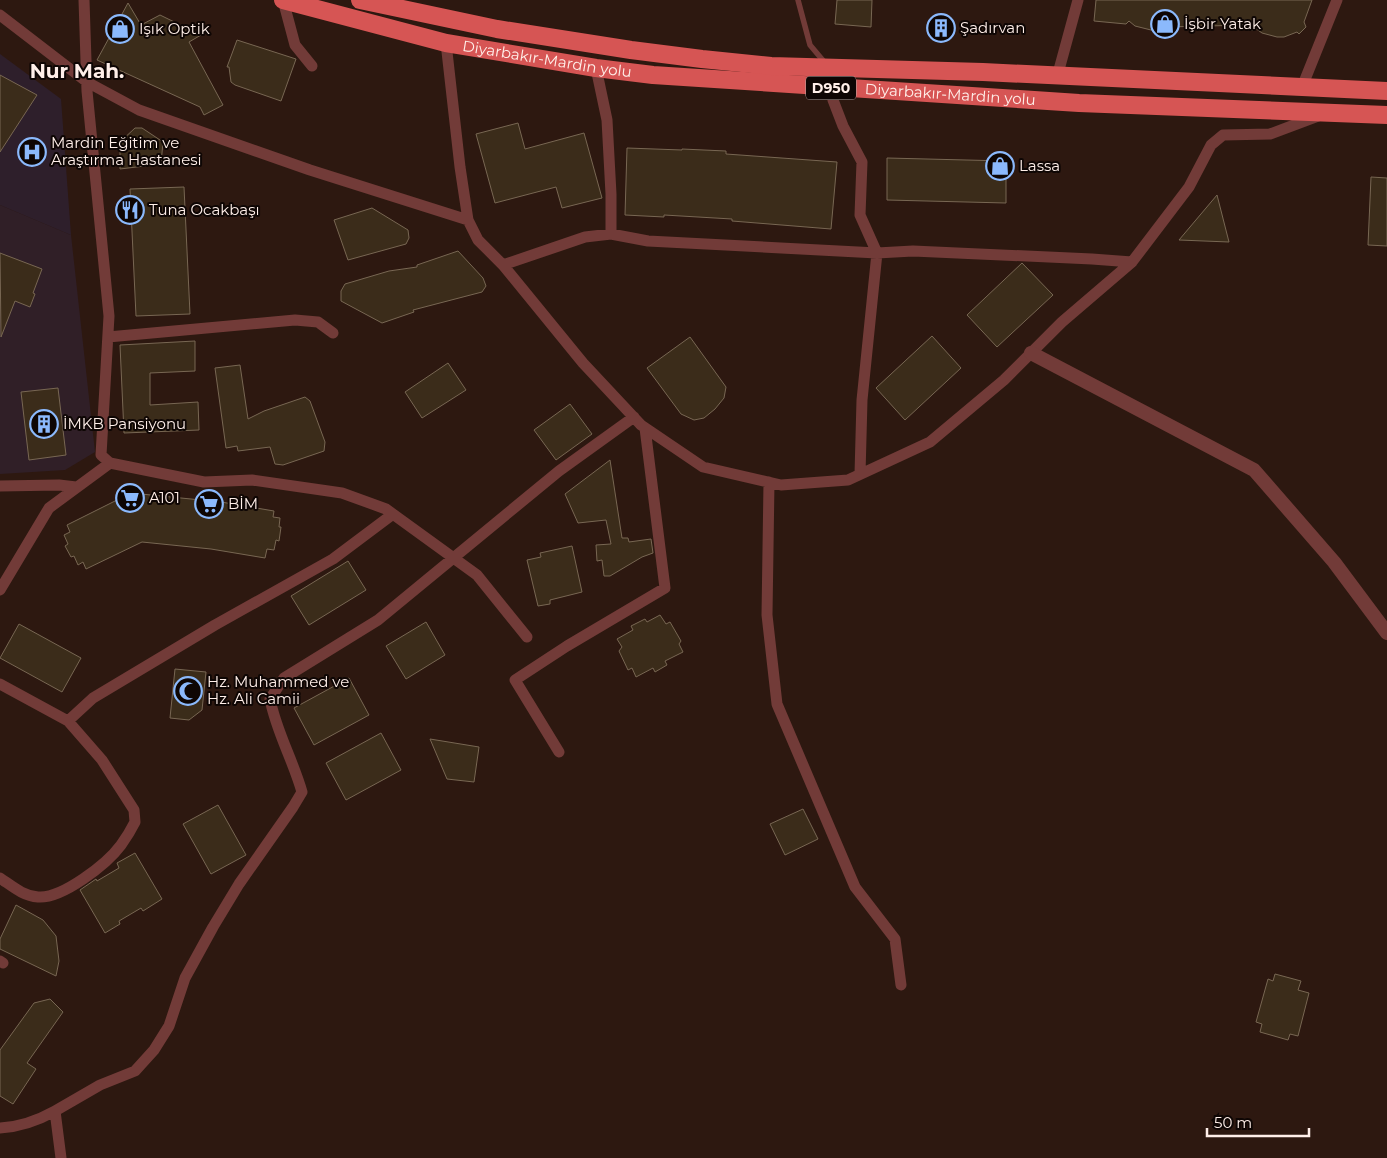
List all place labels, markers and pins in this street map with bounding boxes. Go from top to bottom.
shop icon: İşbir Yatak [1150,9,1180,39]
building icon: Şadırvan [926,13,956,43]
shop icon: Işık Optik [105,14,135,44]
place label: İşbir Yatak [1184,14,1261,33]
place label: Şadırvan [960,18,1025,37]
place label: Işık Optik [139,19,210,38]
place label: Mardin Eğitim ve Araştırma Hastanesi [51,133,202,169]
hospital icon: Mardin Eğitim ve Araştırma Hastanesi [17,137,47,167]
shop icon: Lassa [985,151,1015,181]
place label: Lassa [1019,156,1060,175]
restaurant icon: Tuna Ocakbaşı [115,195,145,225]
place label: Tuna Ocakbaşı [149,200,260,219]
building icon: İMKB Pansiyonu [29,409,59,439]
place label: İMKB Pansiyonu [63,414,186,433]
supermarket icon: A101 [115,483,145,513]
place label: A101 [149,488,180,507]
supermarket icon: BİM [194,489,224,519]
place label: BİM [228,494,258,513]
place label: Hz. Muhammed ve Hz. Ali Camii [207,672,349,708]
mosque icon: Hz. Muhammed ve Hz. Ali Camii [173,676,203,706]

